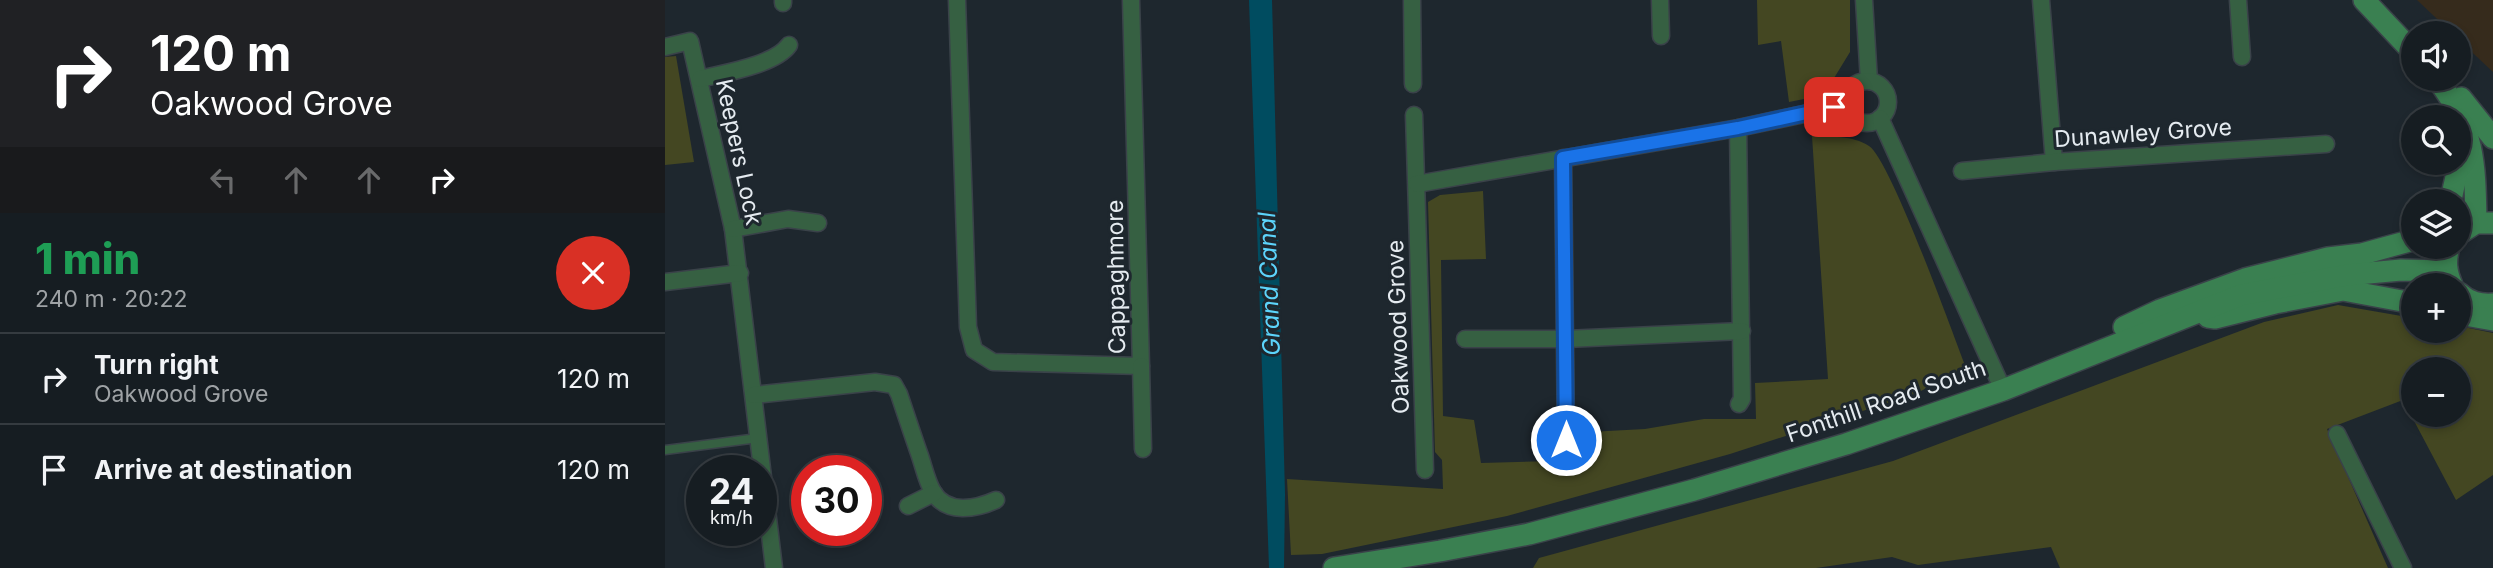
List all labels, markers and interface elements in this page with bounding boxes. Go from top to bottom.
map controls [2401,21,2471,427]
button: sound [2401,21,2471,91]
text: 120 m [150,24,291,83]
icon: right [35,28,126,119]
street label: Keepers Lock [710,76,768,228]
pin [1804,77,1864,137]
text: Oakwood Grove [150,84,393,123]
icon: arrive [1815,88,1853,126]
button: search [2401,105,2471,175]
street label: Dunawley Grove [2053,113,2233,153]
icon: left [204,161,242,199]
icon: ahead [277,161,315,199]
icon: ahead [350,161,388,199]
icon: right [423,161,461,199]
button: layers [2401,189,2471,259]
street label: Cappaghmore [1101,200,1131,354]
water label: Grand Canal [1252,211,1286,356]
text: 1 min [35,233,140,284]
button: close [556,236,630,310]
street label: Oakwood Grove [1381,239,1415,415]
button: + [2401,273,2471,343]
text: 240 m · 20:22 [35,285,187,313]
text: Turn right [94,349,219,380]
street label: Fonthill Road South [1782,354,1990,448]
button: − [2401,357,2471,427]
icon: right [35,360,73,398]
text: 120 m [557,363,630,394]
text: Oakwood Grove [94,380,268,408]
position arrow [1529,403,1603,477]
icon: arrive [35,451,73,489]
text: Arrive at destination [94,454,353,485]
text: 120 m [557,454,630,485]
speed limit sign: 30 [791,455,882,546]
text: 24 [709,470,754,512]
text: km/h [710,507,753,528]

